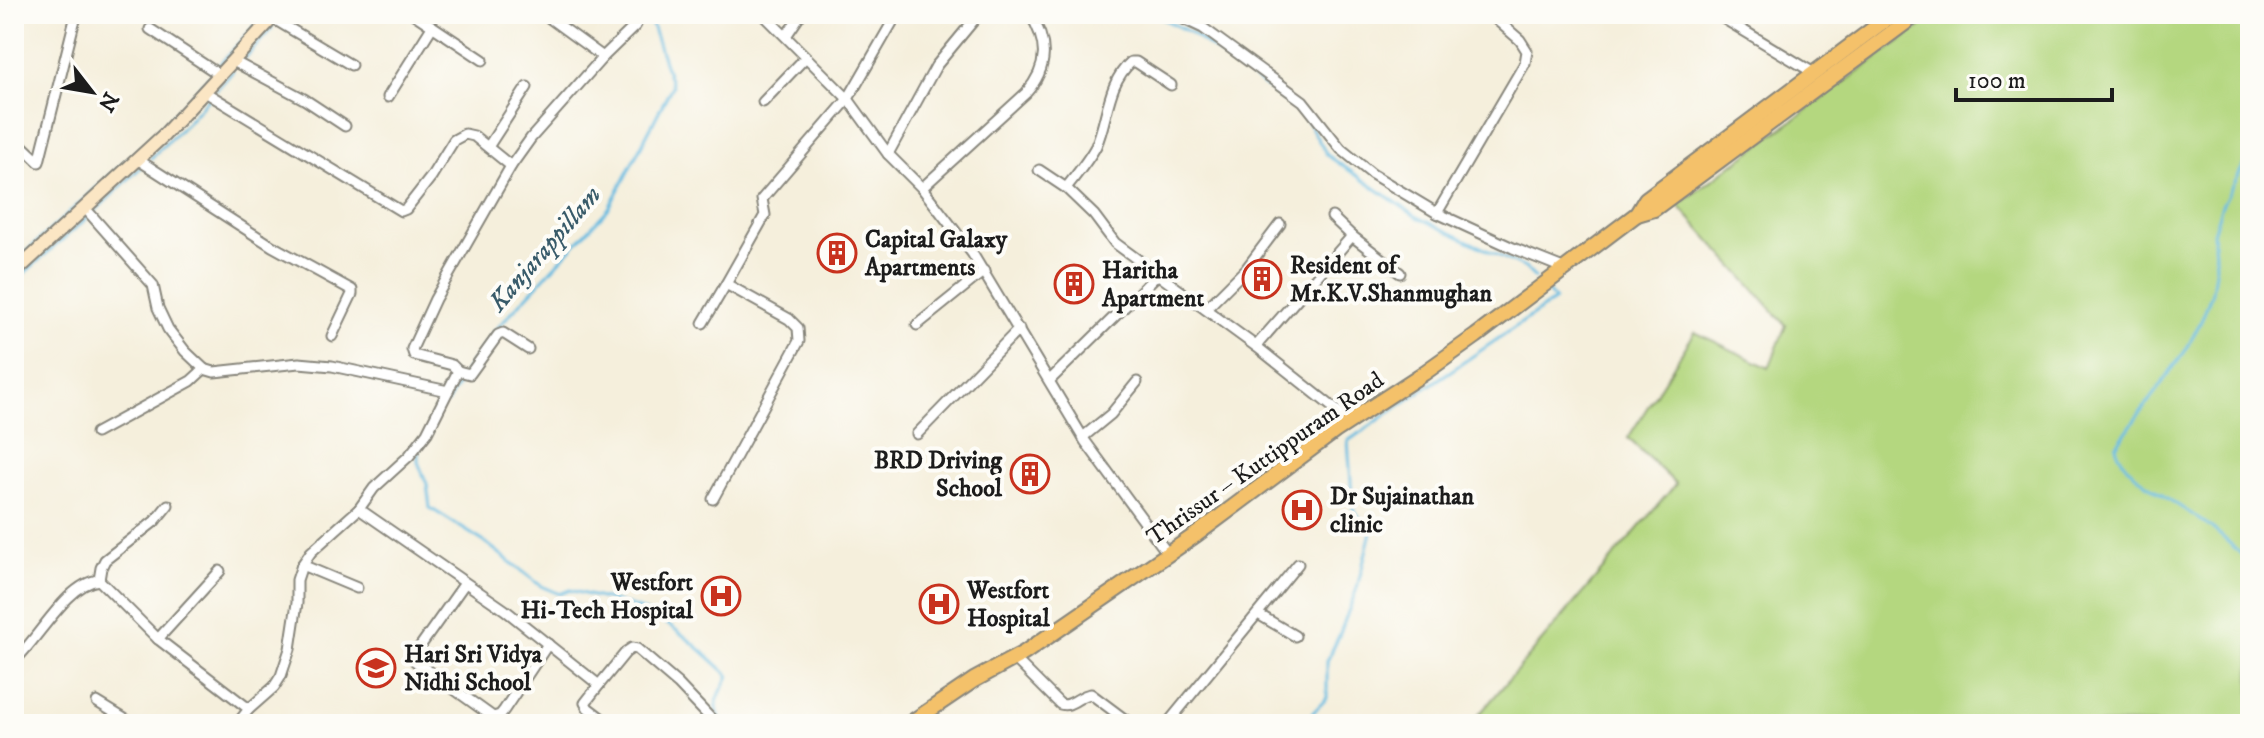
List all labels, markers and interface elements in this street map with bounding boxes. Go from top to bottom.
north arrow [52,52,132,132]
scale bar [1956,52,2112,102]
text: 100 m [1968,66,2026,96]
text: N [92,87,124,116]
water label: Kanjarappillam [481,179,609,319]
place label: Capital Galaxy Apartments [864,225,1008,283]
building icon: Capital Galaxy Apartments [816,232,858,274]
place label: Resident of Mr.K.V.Shanmughan [1290,251,1492,309]
place label: Haritha Apartment [1101,256,1204,314]
building icon: Resident of Mr.K.V.Shanmughan [1241,258,1283,300]
building icon: Haritha Apartment [1053,263,1095,305]
street label: Thrissur – Kuttippuram Road [1141,365,1390,552]
place label: BRD Driving School [874,446,1003,504]
building icon: BRD Driving School [1009,453,1051,495]
place label: Dr Sujainathan clinic [1330,482,1474,540]
hospital icon: Dr Sujainathan clinic [1281,489,1323,531]
place label: Westfort Hi-Tech Hospital [520,568,694,626]
hospital icon: Westfort Hi-Tech Hospital [700,575,742,617]
place label: Westfort Hospital [966,576,1050,634]
hospital icon: Westfort Hospital [918,583,960,625]
place label: Hari Sri Vidya Nidhi School [404,640,543,698]
school or university icon: Hari Sri Vidya Nidhi School [355,647,397,689]

